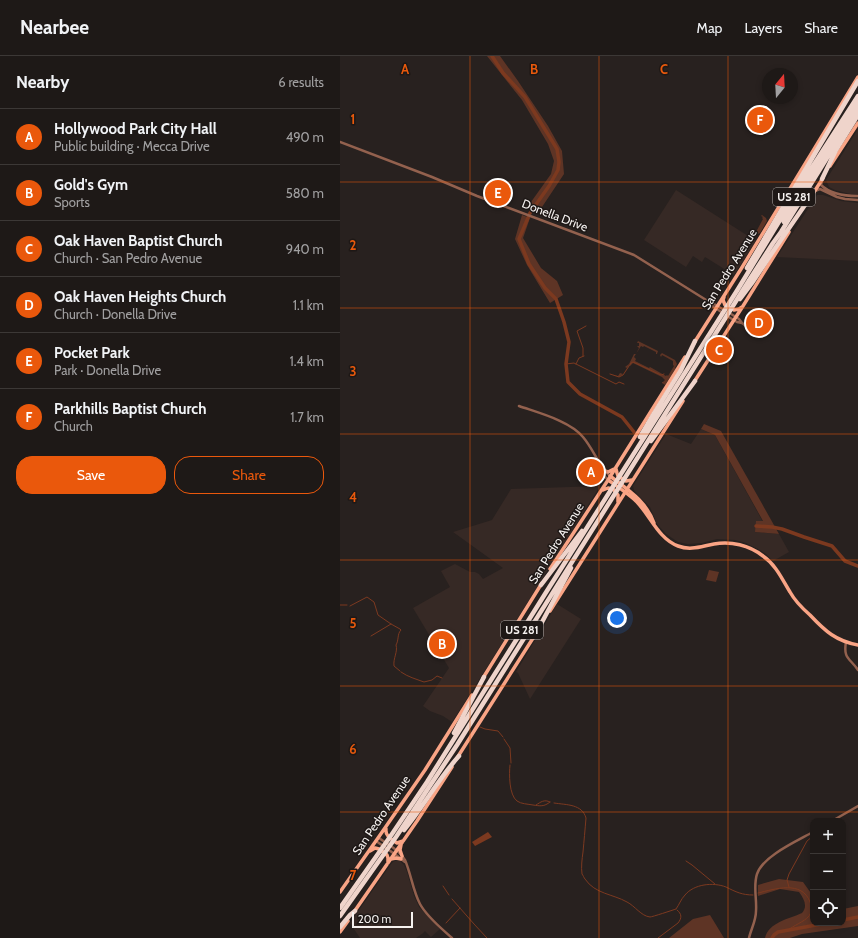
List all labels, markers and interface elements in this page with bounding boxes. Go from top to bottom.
text: Nearbee [20,16,89,39]
text: Map [697,19,722,37]
text: Layers [744,19,782,37]
text: Share [804,19,838,37]
text: A [401,61,410,77]
text: B [530,61,538,77]
text: C [660,61,668,77]
north arrow [762,68,798,104]
text: Nearby [16,72,69,92]
text: 6 results [278,74,324,90]
pin: F [747,105,773,135]
text: 1 [351,111,355,127]
text: Hollywood Park City Hall [54,120,217,138]
text: A [25,129,33,145]
text: 490 m [286,129,324,145]
text: Public building · Mecca Drive [54,138,210,154]
text: Gold's Gym [54,176,128,194]
pin: E [485,178,511,208]
text: B [25,185,33,201]
text: 580 m [286,185,324,201]
road number: US 281 [773,188,815,206]
text: Sports [54,194,90,210]
street label: Donella Drive [520,196,590,234]
street label: San Pedro Avenue [698,226,760,312]
text: Oak Haven Baptist Church [54,232,223,250]
text: 2 [350,237,357,253]
text: C [25,241,33,257]
text: 940 m [286,241,324,257]
text: Church · San Pedro Avenue [54,250,202,266]
text: Oak Haven Heights Church [54,288,226,306]
text: D [24,297,34,313]
text: 1.1 km [293,297,324,313]
text: Church · Donella Drive [54,306,177,322]
pin: D [746,308,772,338]
pin: C [706,335,732,365]
text: Pocket Park [54,344,130,362]
text: E [25,353,33,369]
text: 1.4 km [289,353,324,369]
text: Park · Donella Drive [54,362,161,378]
text: 3 [349,363,357,379]
text: Parkhills Baptist Church [54,400,206,418]
text: F [26,409,32,425]
text: 1.7 km [290,409,324,425]
text: Church [54,418,93,434]
button: Save [16,456,166,494]
button: Share [174,456,324,494]
pin: A [578,457,604,487]
text: 4 [349,489,357,505]
street label: San Pedro Avenue [525,500,587,586]
your location [607,608,627,628]
text: 5 [350,615,357,631]
road number: US 281 [501,621,543,639]
pin: B [429,629,455,659]
text: 6 [349,741,357,757]
street label: San Pedro Avenue [349,772,413,858]
map controls [810,818,846,926]
button: + [810,818,846,854]
button: − [810,854,846,890]
text: 7 [350,867,357,883]
button: locate [810,890,846,926]
scale bar [352,910,413,929]
text: 200 m [358,912,391,926]

